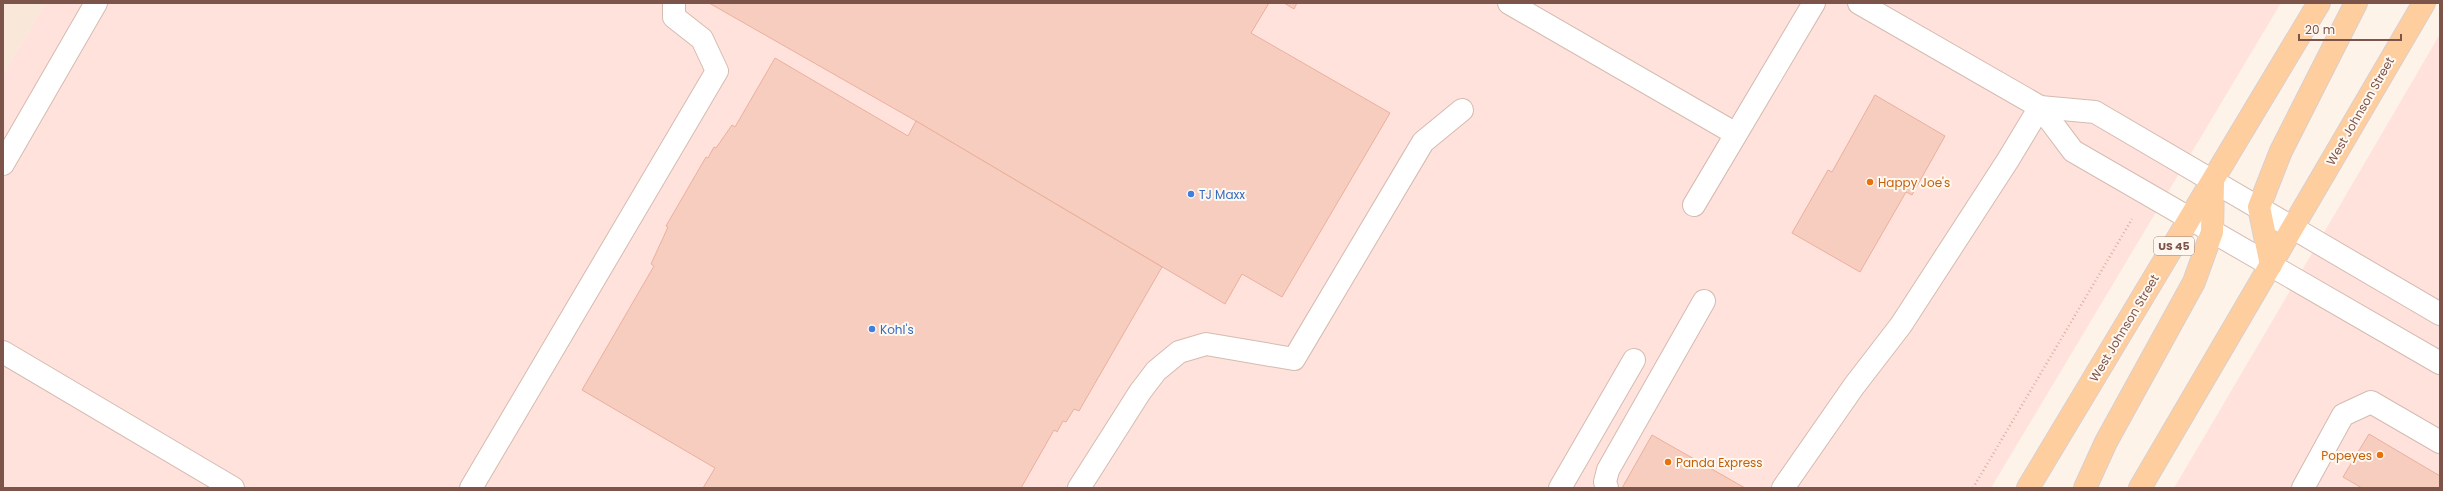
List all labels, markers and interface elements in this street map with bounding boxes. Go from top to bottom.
scale bar [2299,16,2401,42]
text: 20 m [2305,21,2335,38]
street label: West Johnson Street [2322,54,2398,168]
place label: Happy Joe's [1878,174,1950,191]
marker: Happy Joe's [1865,177,1875,187]
place label: TJ Maxx [1199,186,1245,203]
marker: TJ Maxx [1186,189,1196,199]
road number: US 45 [2154,237,2194,255]
street label: West Johnson Street [2085,271,2163,385]
place label: Kohl's [880,321,914,338]
marker: Kohl's [867,324,877,334]
place label: Popeyes [2321,447,2372,464]
marker: Popeyes [2375,450,2385,460]
place label: Panda Express [1676,454,1763,471]
marker: Panda Express [1663,457,1673,467]

